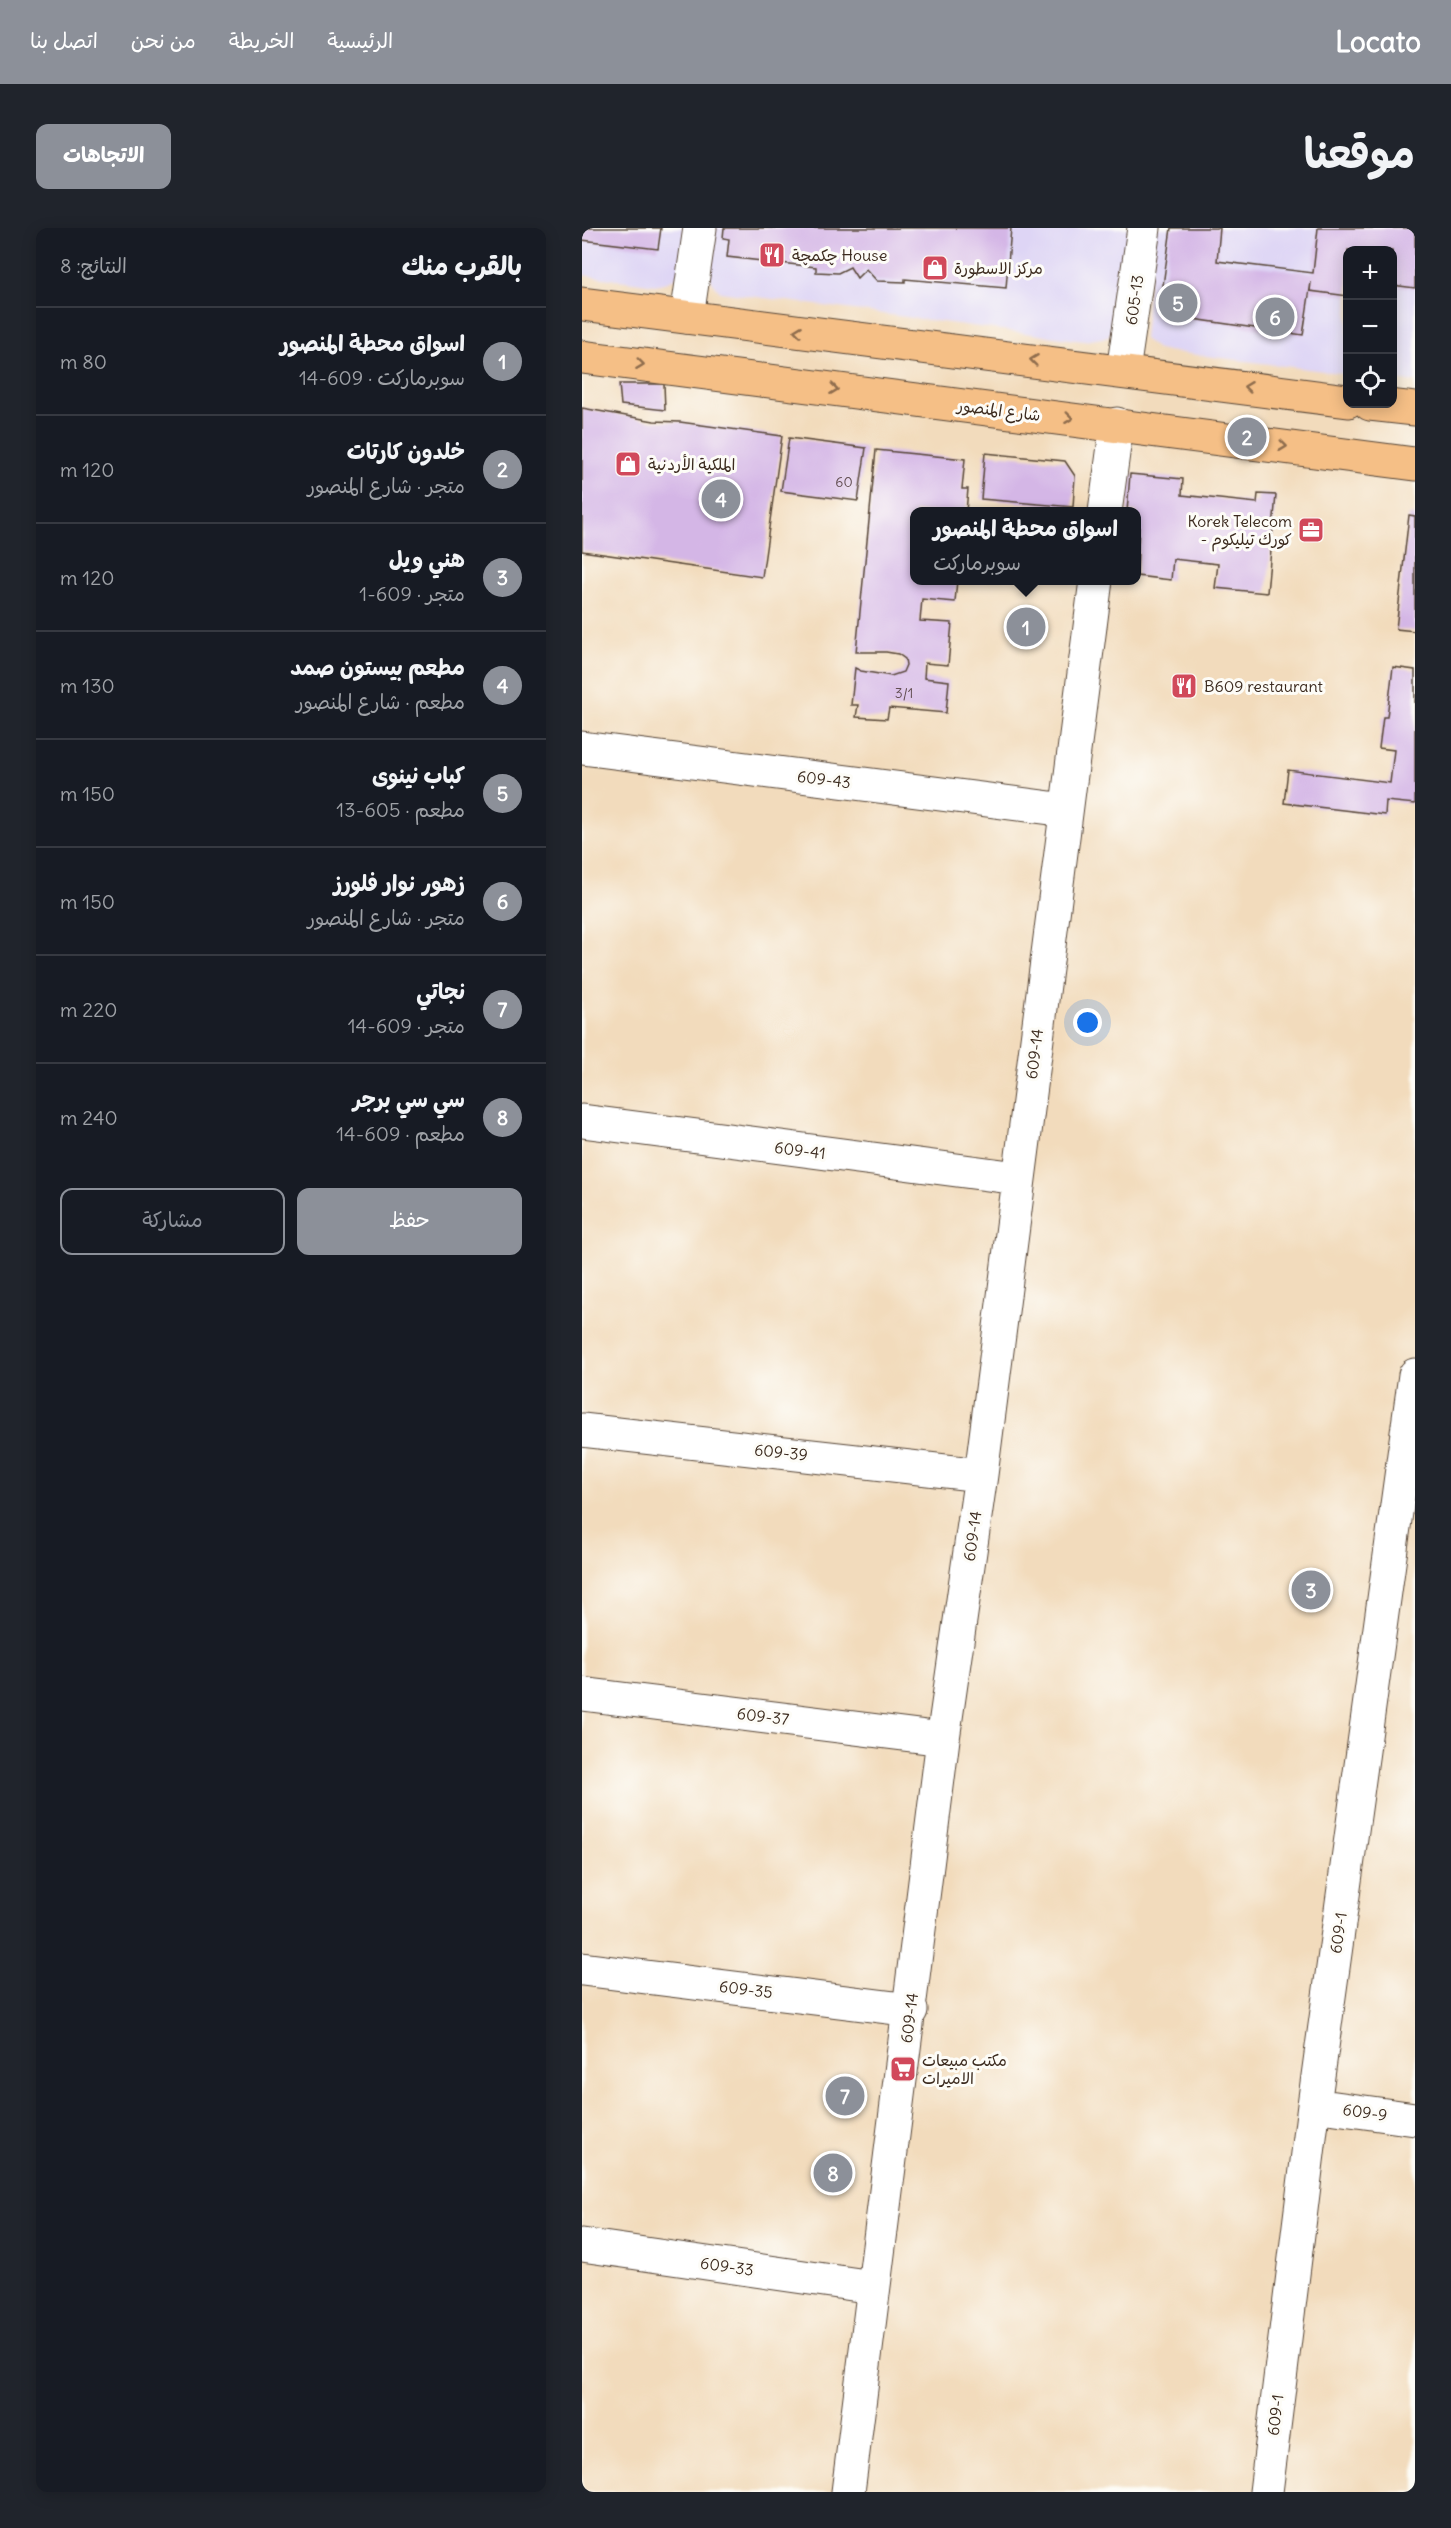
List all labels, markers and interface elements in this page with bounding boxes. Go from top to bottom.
text: Locato [1335,24,1421,60]
text: اتصل بنا [30,27,98,54]
text: من نحن [131,27,196,54]
text: الخريطة [229,27,294,54]
text: الرئيسية [327,27,393,54]
button: الاتجاهات [36,124,171,189]
text: موقعنا [1304,127,1415,179]
restaurant icon: چكمچة House [757,240,787,270]
place label: چكمچة House [792,245,887,266]
map controls [1343,246,1397,408]
button: + [1343,246,1397,300]
text: بالقرب منك [402,249,522,282]
text: النتائج: 8 [60,253,127,278]
shop icon: مركز الاسطورة [920,253,950,283]
place label: مركز الاسطورة [954,258,1043,279]
street label: 605-13 [1121,274,1147,326]
pin: 5 [1158,280,1198,326]
pin: 6 [1256,294,1294,340]
button: − [1343,300,1397,354]
one-way arrow [794,325,803,337]
text: اسواق محطة المنصور [280,329,465,357]
text: 80 m [60,349,107,374]
text: 1 [499,349,506,374]
one-way arrow [1029,354,1038,367]
button: locate [1343,354,1397,408]
one-way arrow [635,358,645,370]
text: سوبرماركت · 609-14 [299,365,465,390]
one-way arrow [829,382,838,394]
one-way arrow [1243,382,1252,394]
street label: شارع المنصور [954,395,1042,427]
one-way arrow [1064,412,1073,424]
pin: 2 [1228,414,1266,460]
text: خلدون كارتات [347,437,465,465]
one-way arrow [1278,440,1287,452]
shop icon: الملكية الأردنية [613,449,643,479]
place label: الملكية الأردنية [648,454,735,474]
text: 120 m [60,457,114,482]
text: 2 [497,457,508,482]
text: متجر · شارع المنصور [308,473,465,498]
house number: 60 [835,473,853,491]
pin: 4 [702,476,740,522]
popup [910,507,1141,585]
place label: Korek Telecom - كورك تيليكوم [1188,511,1292,552]
text: اسواق محطة المنصور [933,514,1118,542]
office icon: Korek Telecom - كورك تيليكوم [1296,515,1326,545]
text: هني ويل [389,545,465,573]
text: سوبرماركت [933,550,1021,575]
text: 120 m [60,565,114,590]
text: 3 [497,565,508,590]
text: متجر · 609-1 [359,581,465,606]
pin: 1 [1006,604,1046,650]
text: مطعم بيستون صمد [290,653,465,681]
restaurant icon: B609 restaurant [1169,671,1199,701]
text: 130 m [60,673,115,698]
text: 4 [497,673,508,698]
place label: B609 restaurant [1204,676,1324,696]
house number: 3/1 [895,684,913,702]
text: مطعم · شارع المنصور [296,689,465,714]
text: كباب نينوى [372,761,465,789]
street label: 609-43 [796,766,852,792]
text: 150 m [60,781,115,806]
text: 5 [497,781,508,806]
text: مطعم · 605-13 [336,797,465,822]
text: زهور نوار فلورز [334,869,465,897]
text: 150 m [60,889,115,914]
text: 6 [497,889,508,914]
text: متجر · شارع المنصور [308,905,465,930]
text: نجاتي [416,977,465,1005]
text: 220 m [60,997,117,1022]
text: 7 [498,997,507,1022]
your location [1073,1008,1102,1037]
text: متجر · 609-14 [348,1013,465,1038]
street label: 609-14 [1021,1028,1047,1080]
text: سي سي برجر [353,1085,465,1113]
text: 240 m [60,1105,118,1130]
text: 8 [497,1105,508,1130]
text: مطعم · 609-14 [336,1121,465,1146]
street label: 609-41 [773,1137,827,1163]
button: مشاركة [60,1188,285,1255]
button: حفظ [297,1188,522,1255]
street label: 609-39 [753,1439,809,1465]
street label: 609-14 [959,1510,985,1562]
pin: 3 [1292,1568,1330,1612]
street label: 609-37 [736,1703,790,1729]
street label: 609-1 [1325,1911,1351,1955]
street label: 609-35 [718,1976,774,2002]
street label: 609-14 [896,1992,922,2044]
place label: مكتب مبيعات الاميرات [922,2050,1007,2088]
supermarket icon: مكتب مبيعات الاميرات [888,2054,918,2084]
pin: 7 [826,2074,864,2118]
street label: 609-9 [1341,2099,1389,2125]
pin: 8 [814,2150,852,2196]
street label: 609-33 [699,2252,755,2280]
street label: 609-1 [1263,2393,1287,2437]

